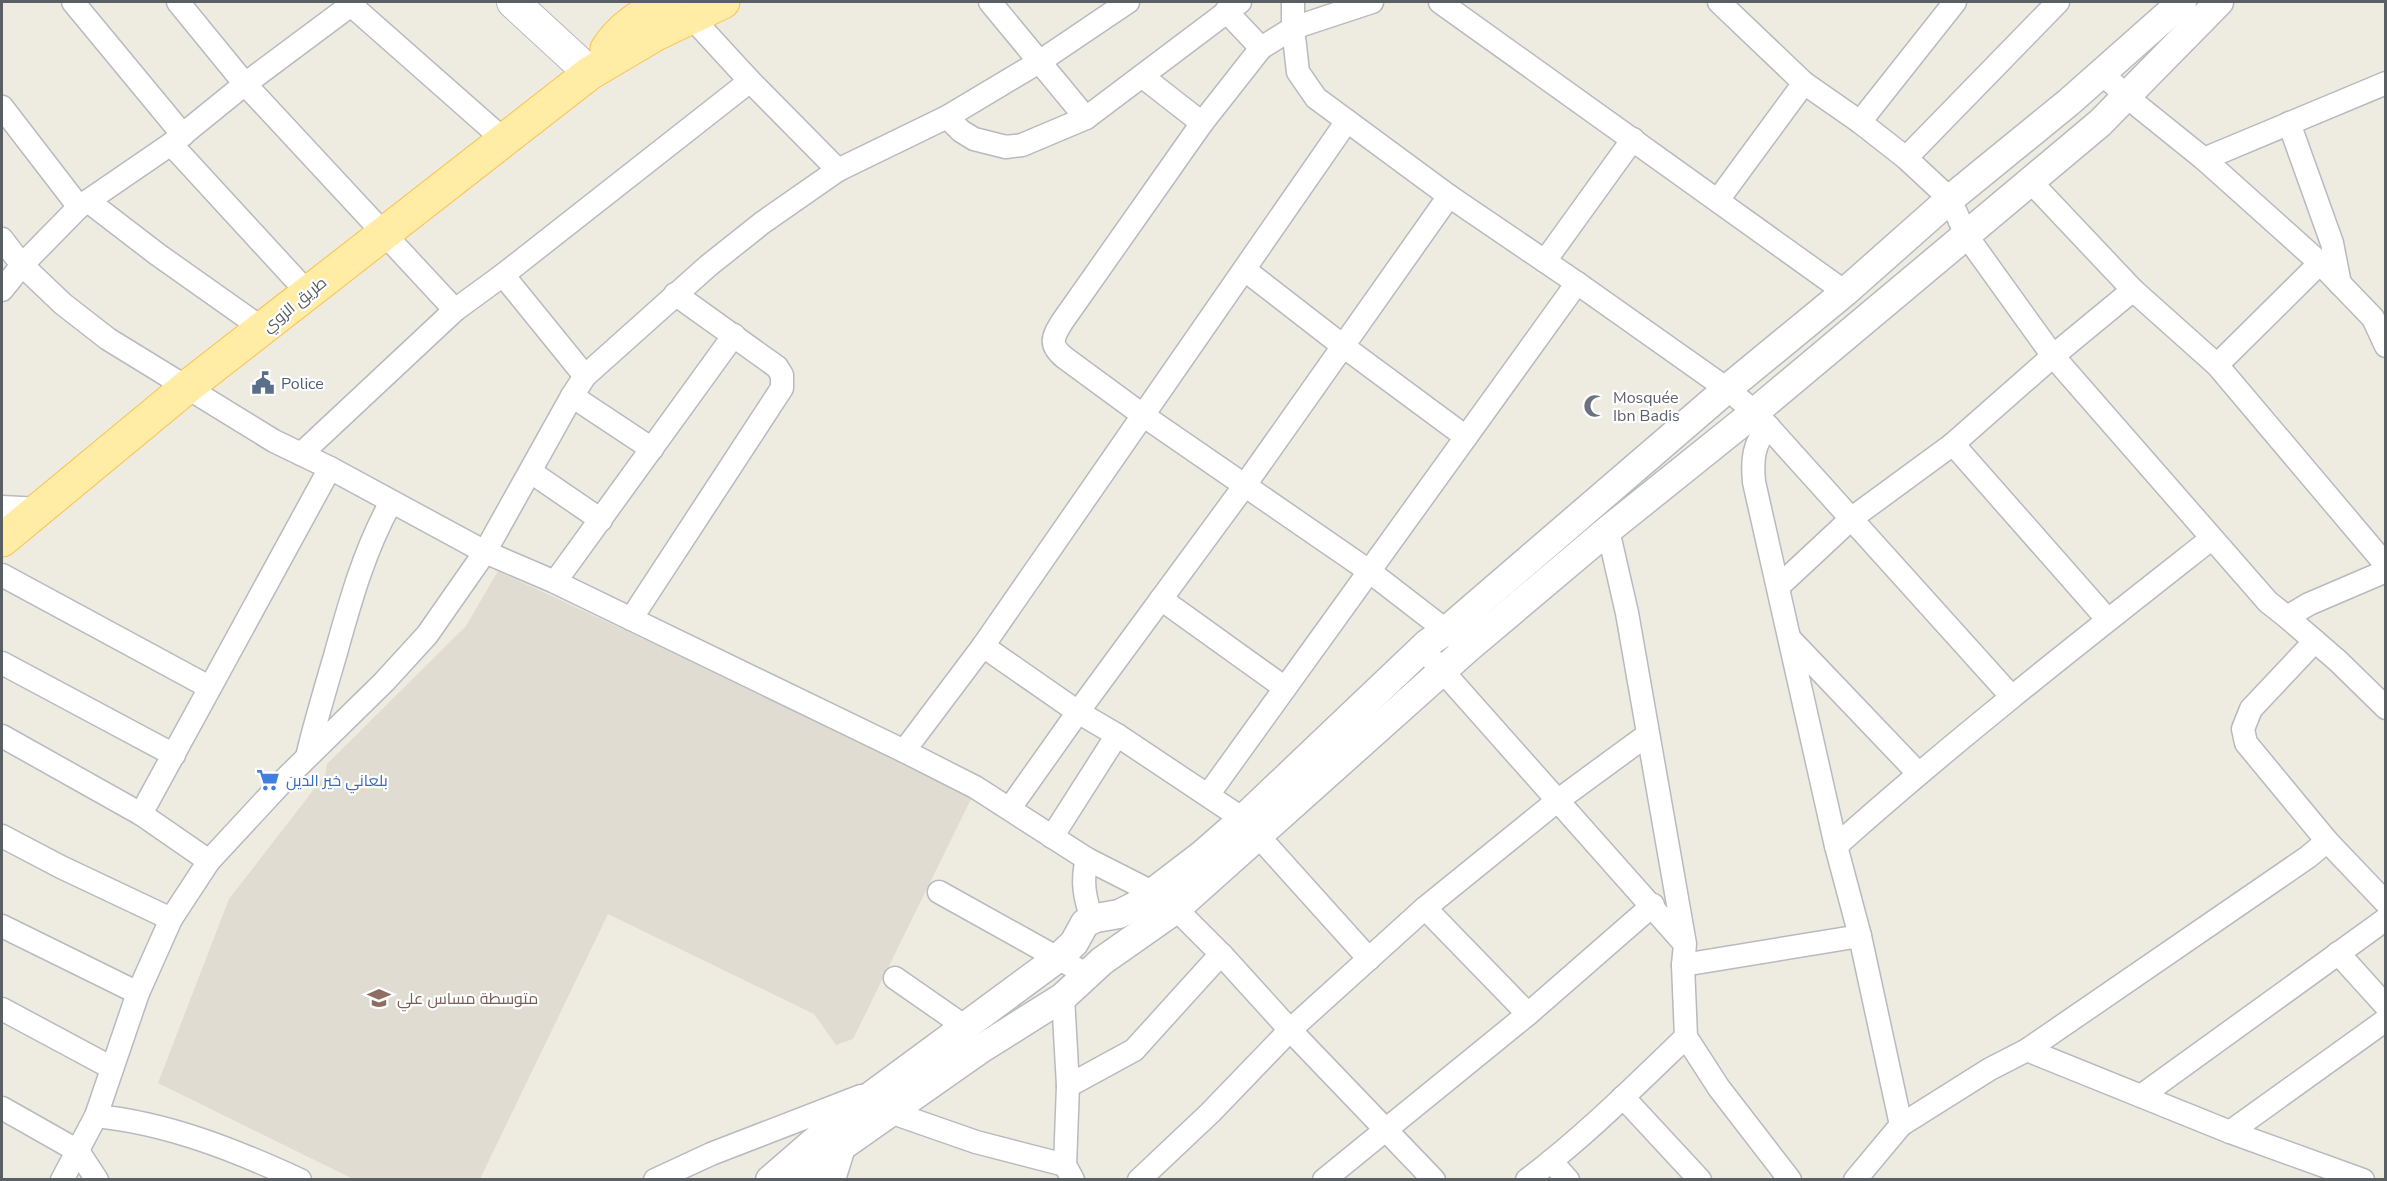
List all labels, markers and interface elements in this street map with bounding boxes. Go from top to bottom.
street label: طريق الزوي [258,272,333,339]
public building icon: Police [250,370,276,396]
place label: Police [281,373,324,395]
place label: Mosquée Ibn Badis [1613,387,1680,427]
mosque icon: Mosquée Ibn Badis [1582,393,1608,419]
supermarket icon: بلعاني خير الدين [255,767,281,793]
place label: بلعاني خير الدين [286,770,388,794]
school or university icon: متوسطة مساس علي [366,985,392,1011]
place label: متوسطة مساس علي [397,988,538,1012]

